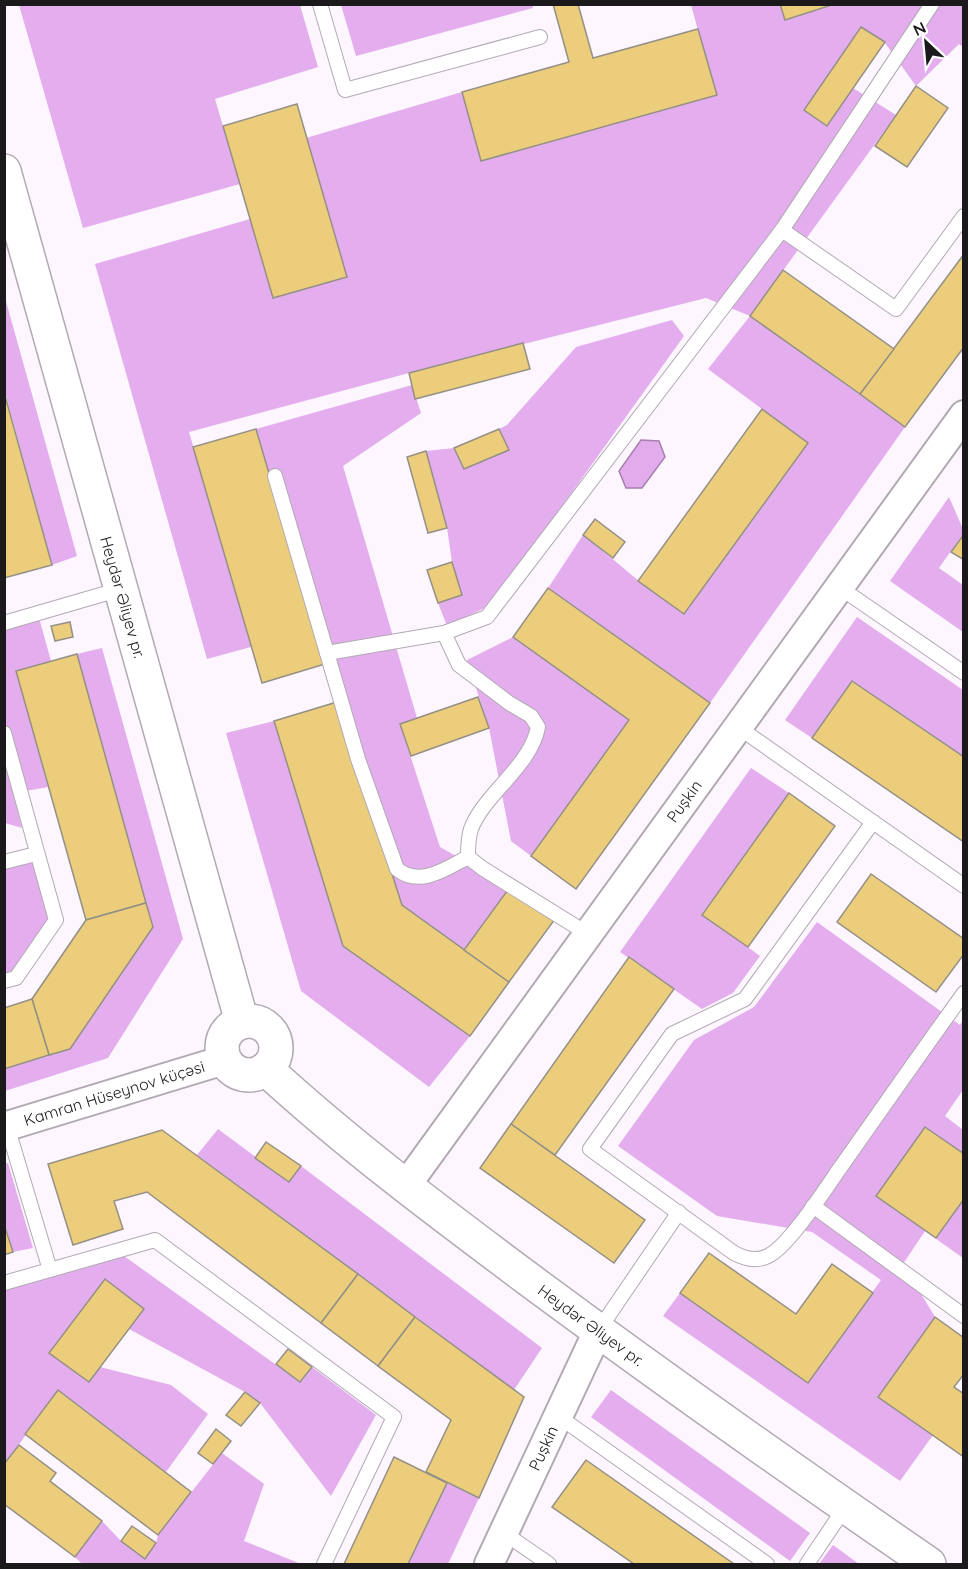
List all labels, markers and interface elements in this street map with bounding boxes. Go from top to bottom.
north arrow [896,12,956,72]
text: N [910,17,929,40]
street label: Heydər Əliyev pr. [96,534,150,660]
street label: Puşkin [662,776,706,826]
street label: Kamran Hüseynov küçəsi [21,1056,207,1130]
street label: Heydər Əliyev pr. [534,1280,648,1370]
street label: Puşkin [524,1422,562,1474]

